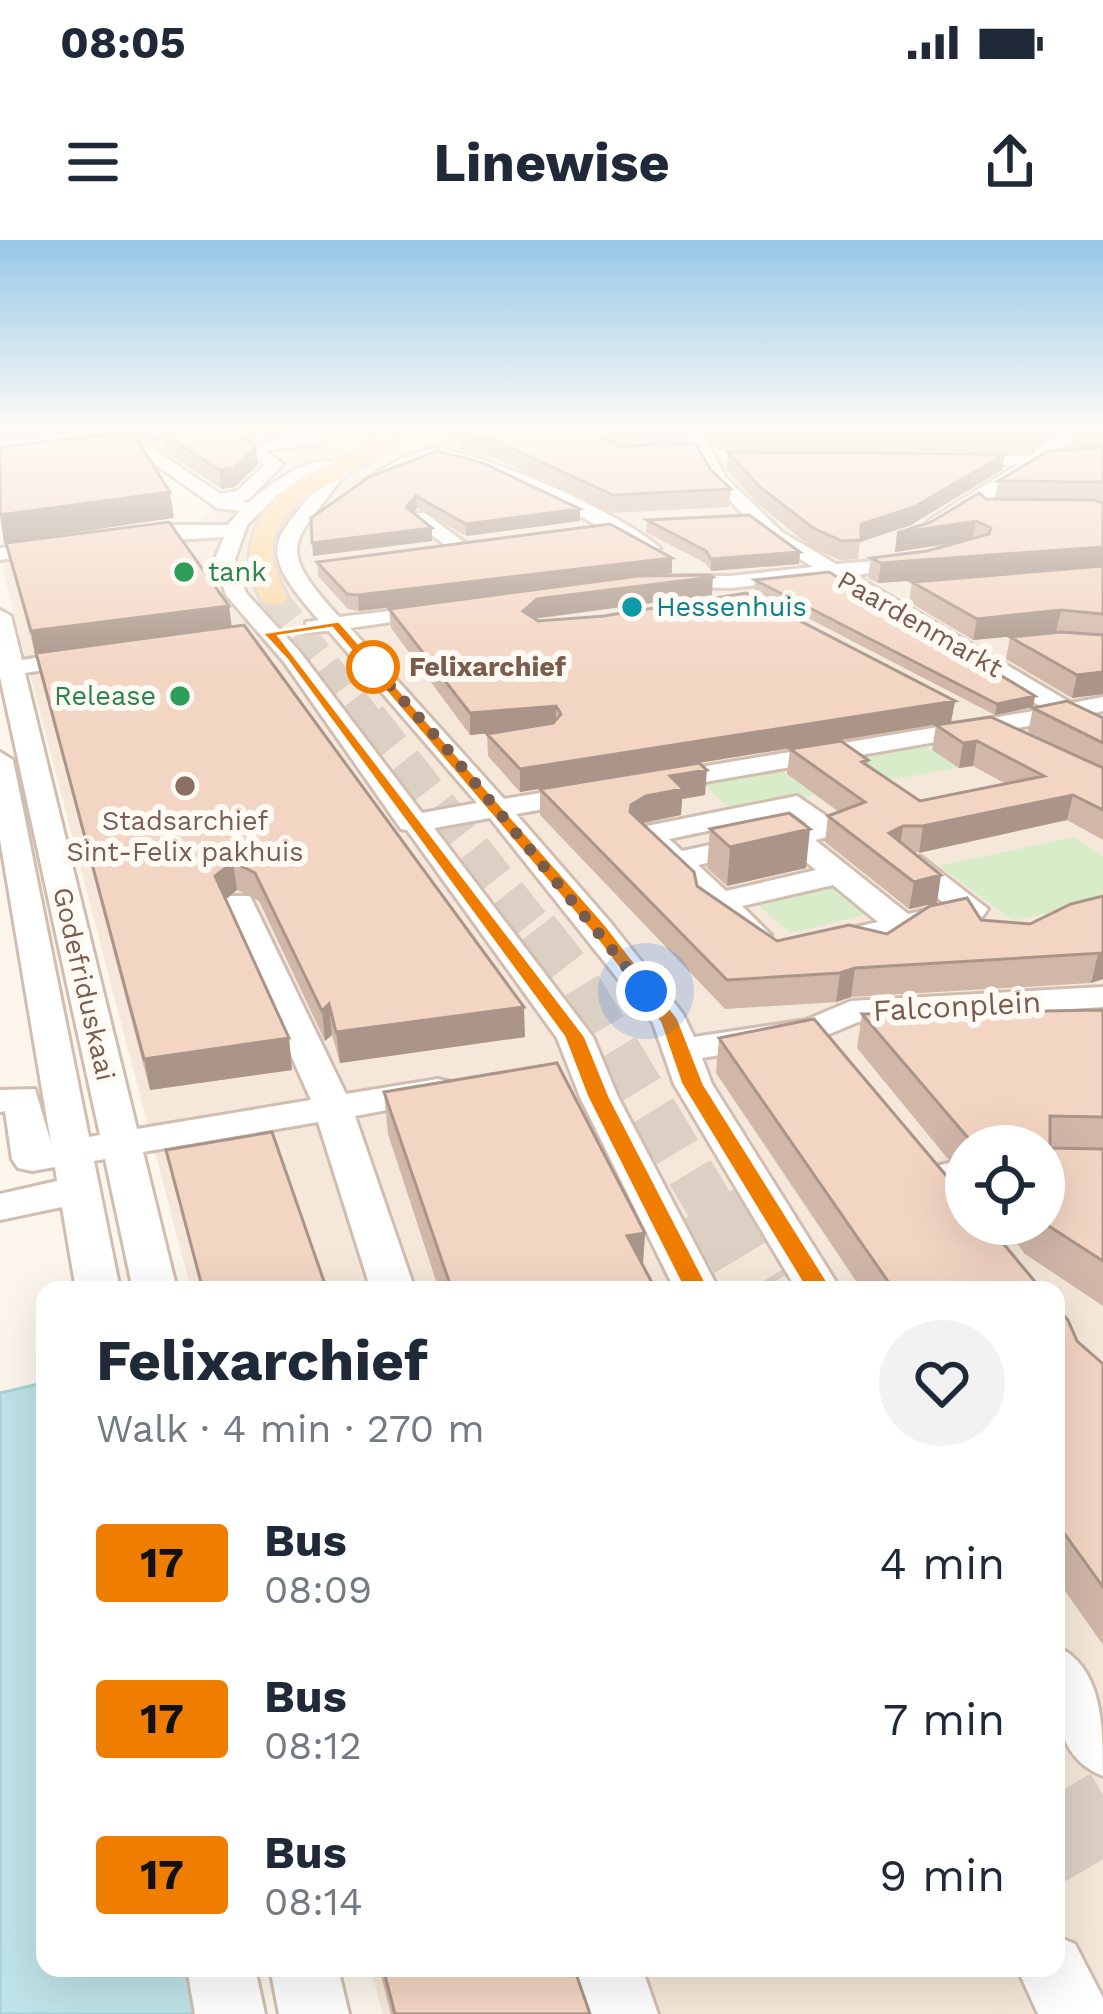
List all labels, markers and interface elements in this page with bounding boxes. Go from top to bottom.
text: 08:05 [60,16,186,69]
icon: menu [60,129,126,195]
icon: share [977,129,1043,195]
text: Linewise [433,131,670,194]
place label: tank [208,556,267,588]
marker: tank [171,559,197,585]
street label: Paardenmarkt [832,564,1008,684]
place label: Hessenhuis [656,591,807,623]
marker: Hessenhuis [619,594,645,620]
marker: Felixarchief [348,642,398,692]
place label: Felixarchief [409,651,567,683]
place label: Release [54,680,156,712]
marker: Release [167,683,193,709]
marker: Stadsarchief Sint-Felix pakhuis [172,773,198,799]
place label: Stadsarchief Sint-Felix pakhuis [66,805,304,868]
street label: Godefriduskaai [46,884,122,1084]
your location [616,961,676,1021]
street label: Falconplein [872,984,1042,1028]
map controls [945,1125,1065,1245]
button: locate [945,1125,1065,1245]
button: heart [879,1320,1005,1446]
text: Felixarchief [96,1327,428,1394]
text: Walk · 4 min · 270 m [96,1406,485,1451]
text: Bus [264,1514,347,1567]
text: 4 min [879,1537,1005,1590]
text: 17 [140,1538,184,1587]
text: 08:09 [264,1567,372,1612]
text: Bus [264,1670,347,1723]
text: 7 min [883,1693,1005,1746]
text: 17 [140,1694,184,1743]
text: 08:12 [264,1723,362,1768]
text: Bus [264,1826,347,1879]
text: 9 min [879,1849,1005,1902]
text: 17 [140,1850,184,1899]
text: 08:14 [264,1879,363,1924]

